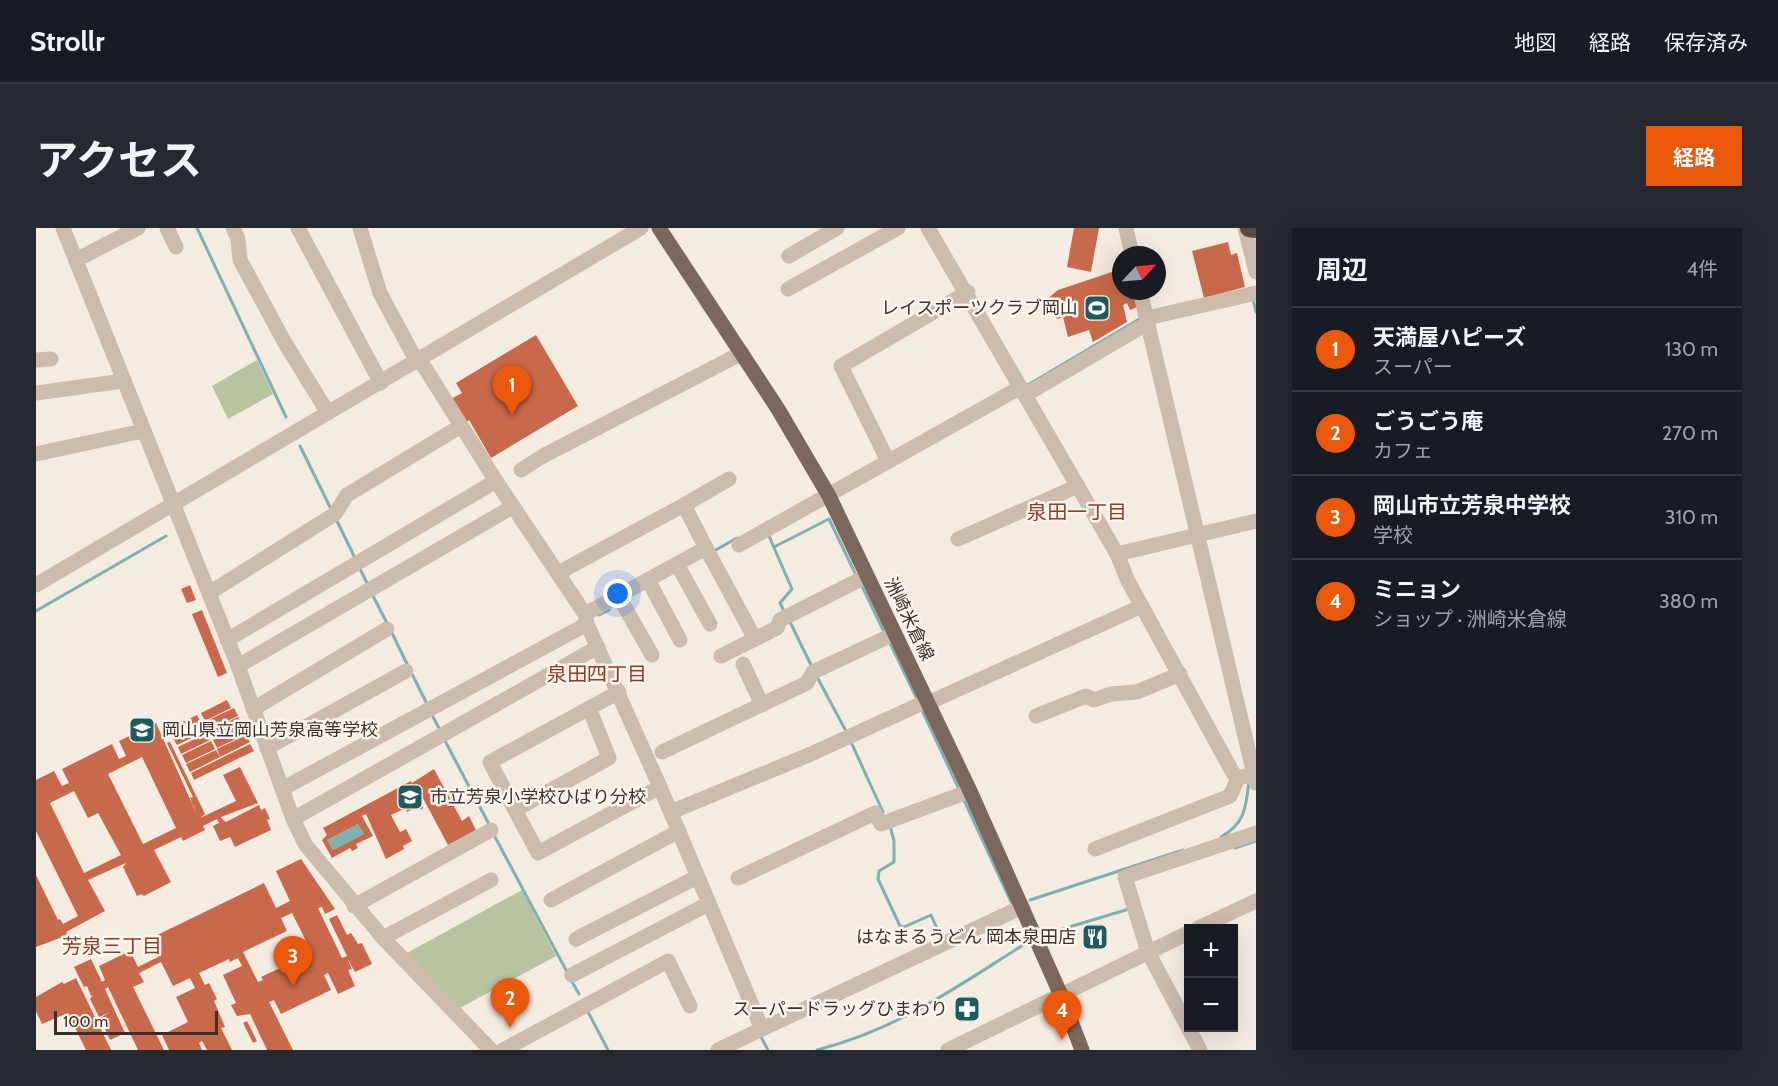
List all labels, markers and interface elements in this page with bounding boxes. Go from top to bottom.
text: Strollr [30,24,104,58]
text: 地図 [1514,30,1556,55]
text: 経路 [1589,30,1631,55]
text: 保存済み [1664,30,1748,55]
button: 経路 [1646,126,1742,186]
text: アクセス [36,134,202,186]
north arrow [1112,246,1166,300]
text: 周辺 [1316,254,1368,286]
text: 4件 [1686,257,1718,281]
sports icon: レイスポーツクラブ岡山 [1082,293,1112,323]
place label: レイスポーツクラブ岡山 [881,297,1078,319]
text: 天満屋ハピーズ [1373,324,1526,351]
text: 1 [1332,337,1339,361]
text: 130 m [1665,337,1718,361]
text: スーパー [1373,355,1453,379]
pin: 1 [492,366,532,415]
text: ごうごう庵 [1373,408,1483,435]
text: 2 [1330,421,1341,445]
text: 270 m [1662,421,1718,445]
text: カフェ [1373,439,1433,463]
text: 岡山市立芳泉中学校 [1373,492,1571,519]
district label: 泉田一丁目 [1027,500,1127,524]
text: 3 [1330,505,1341,529]
text: 310 m [1665,505,1718,529]
text: 学校 [1373,523,1413,547]
street label: 洲崎米倉線 [879,574,939,664]
text: ミニョン [1373,576,1461,603]
your location [603,579,632,608]
text: 4 [1329,589,1342,613]
text: 380 m [1659,589,1718,613]
text: ショップ · 洲崎米倉線 [1373,607,1567,631]
district label: 泉田四丁目 [547,662,647,686]
school or university icon: 岡山県立岡山芳泉高等学校 [127,715,157,745]
place label: 岡山県立岡山芳泉高等学校 [162,719,378,741]
school or university icon: 市立芳泉小学校ひばり分校 [395,782,425,812]
place label: 市立芳泉小学校ひばり分校 [430,786,646,808]
restaurant icon: はなまるうどん 岡本泉田店 [1080,922,1110,952]
map controls [1184,924,1238,1032]
button: + [1184,924,1238,978]
place label: はなまるうどん 岡本泉田店 [856,926,1076,948]
district label: 芳泉三丁目 [62,934,162,958]
pin: 3 [274,936,312,986]
pin: 2 [490,978,530,1028]
button: − [1184,978,1238,1032]
pin: 4 [1042,990,1082,1040]
pharmacy icon: スーパードラッグひまわり [952,994,982,1024]
place label: スーパードラッグひまわり [732,998,948,1020]
scale bar [54,1008,218,1036]
text: 100 m [63,1012,108,1031]

